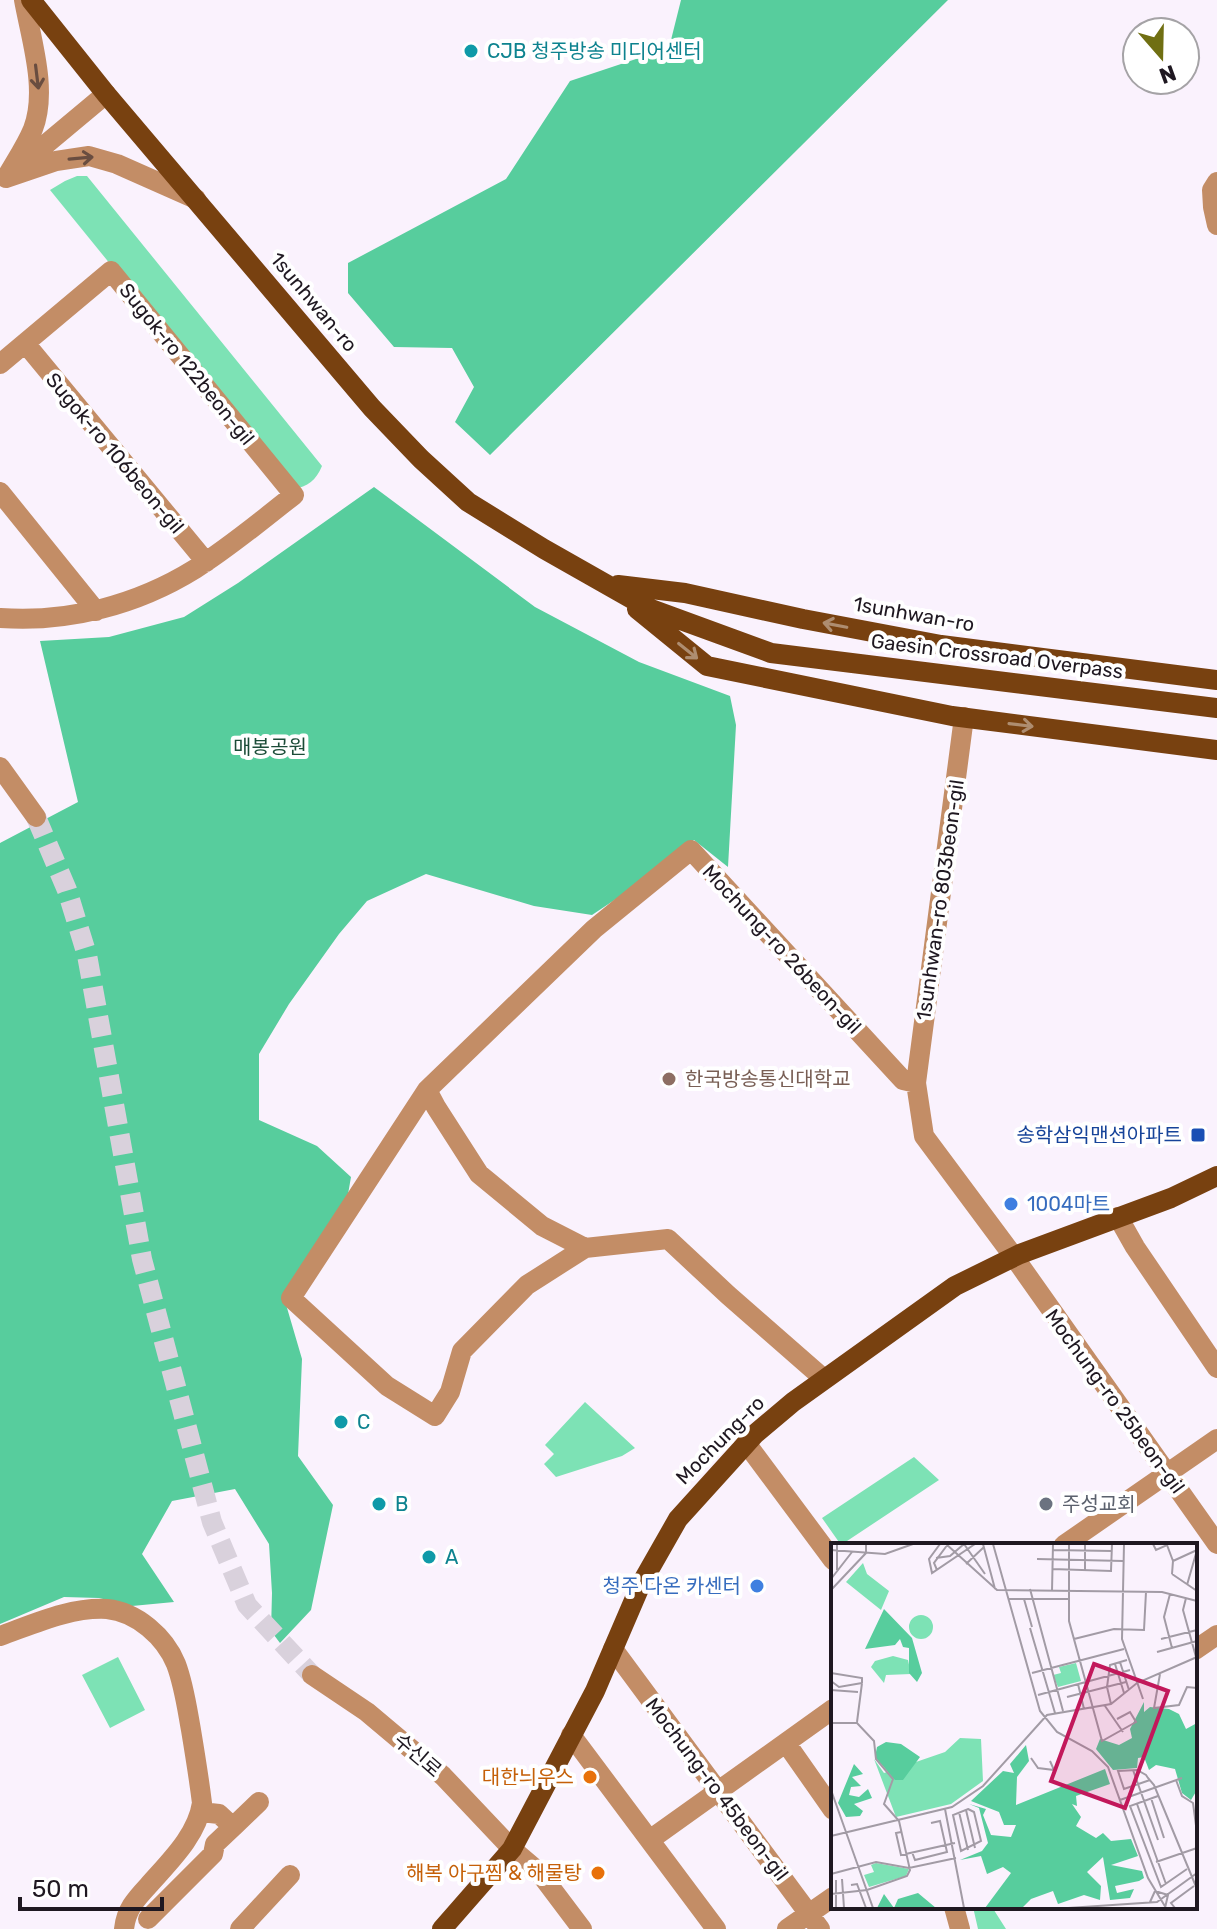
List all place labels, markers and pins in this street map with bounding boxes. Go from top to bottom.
place label: CJB 청주방송 미디어센터 [487,39,702,63]
marker: CJB 청주방송 미디어센터 [462,42,480,60]
place label: 한국방송통신대학교 [685,1067,851,1091]
marker: 한국방송통신대학교 [660,1070,678,1088]
place label: 송학삼익맨션아파트 [1016,1123,1182,1147]
marker: 송학삼익맨션아파트 [1189,1126,1207,1144]
place label: 1004마트 [1027,1192,1110,1216]
marker: 1004마트 [1002,1195,1020,1213]
place label: C [357,1410,370,1434]
marker: C [332,1413,350,1431]
place label: B [395,1492,408,1516]
place label: 주성교회 [1062,1492,1136,1516]
marker: B [370,1495,388,1513]
marker: 주성교회 [1037,1495,1055,1513]
place label: A [445,1545,458,1569]
marker: A [420,1548,438,1566]
place label: 청주 다온 카센터 [602,1574,741,1598]
marker: 청주 다온 카센터 [748,1577,766,1595]
place label: 대한늬우스 [482,1765,574,1789]
marker: 대한늬우스 [581,1768,599,1786]
place label: 해복 아구찜 & 해물탕 [406,1861,582,1885]
marker: 해복 아구찜 & 해물탕 [589,1864,607,1882]

